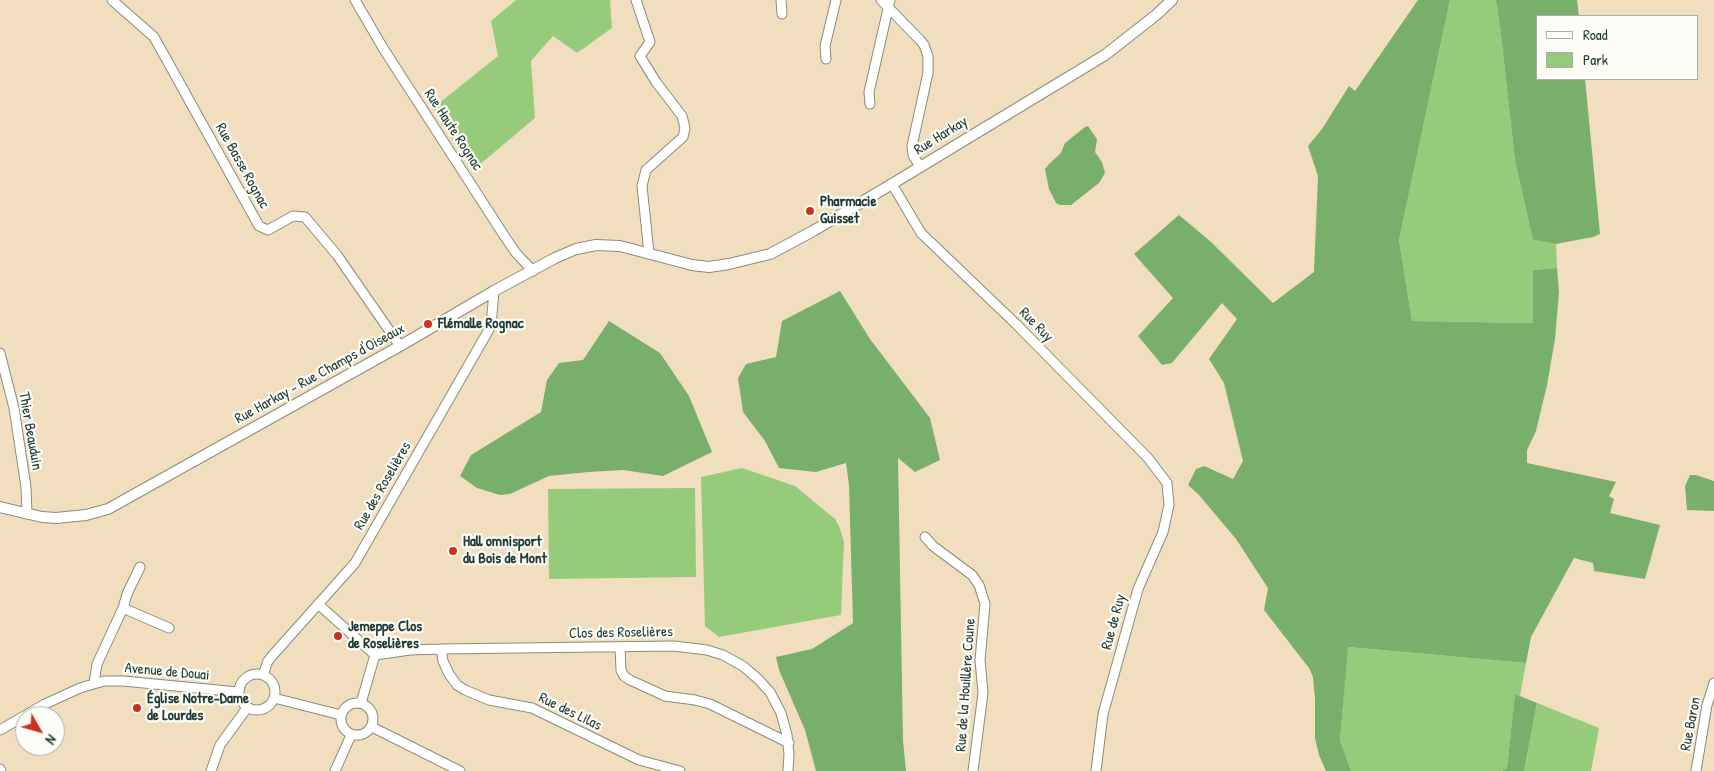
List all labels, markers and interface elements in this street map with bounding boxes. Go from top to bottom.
legend [1536,15,1699,80]
text: Road [1583,24,1608,45]
text: Park [1583,49,1608,70]
street label: Rue Haute Rognac [420,86,486,174]
street label: Rue Harkay [911,113,971,159]
street label: Rue Basse Rognac [211,120,273,212]
place label: Pharmacie Guisset [820,193,876,228]
marker: Pharmacie Guisset [804,205,816,217]
street label: Rue Ruy [1015,304,1057,346]
place label: Flémalle Rognac [438,315,524,333]
marker: Flémalle Rognac [422,318,434,330]
street label: Rue Harkay - Rue Champs d'Oiseaux [232,320,408,428]
street label: Thier Beauduin [14,390,46,472]
street label: Rue des Roselières [351,439,415,533]
place label: Hall omnisport du Bois de Mont [463,533,547,568]
marker: Hall omnisport du Bois de Mont [447,545,459,557]
street label: Rue de Ruy [1098,592,1130,652]
place label: Jemeppe Clos de Roselières [348,618,422,653]
street label: Rue de la Houillère Coune [952,618,980,752]
street label: Clos des Roselières [569,623,673,643]
marker: Jemeppe Clos de Roselières [332,630,344,642]
street label: Avenue de Douai [124,659,210,685]
street label: Rue des Lilas [536,689,604,735]
place label: Église Notre-Dame de Lourdes [147,690,249,725]
street label: Rue Baron [1677,696,1705,752]
marker: Église Notre-Dame de Lourdes [131,702,143,714]
north arrow [15,706,65,756]
text: N [42,731,61,749]

